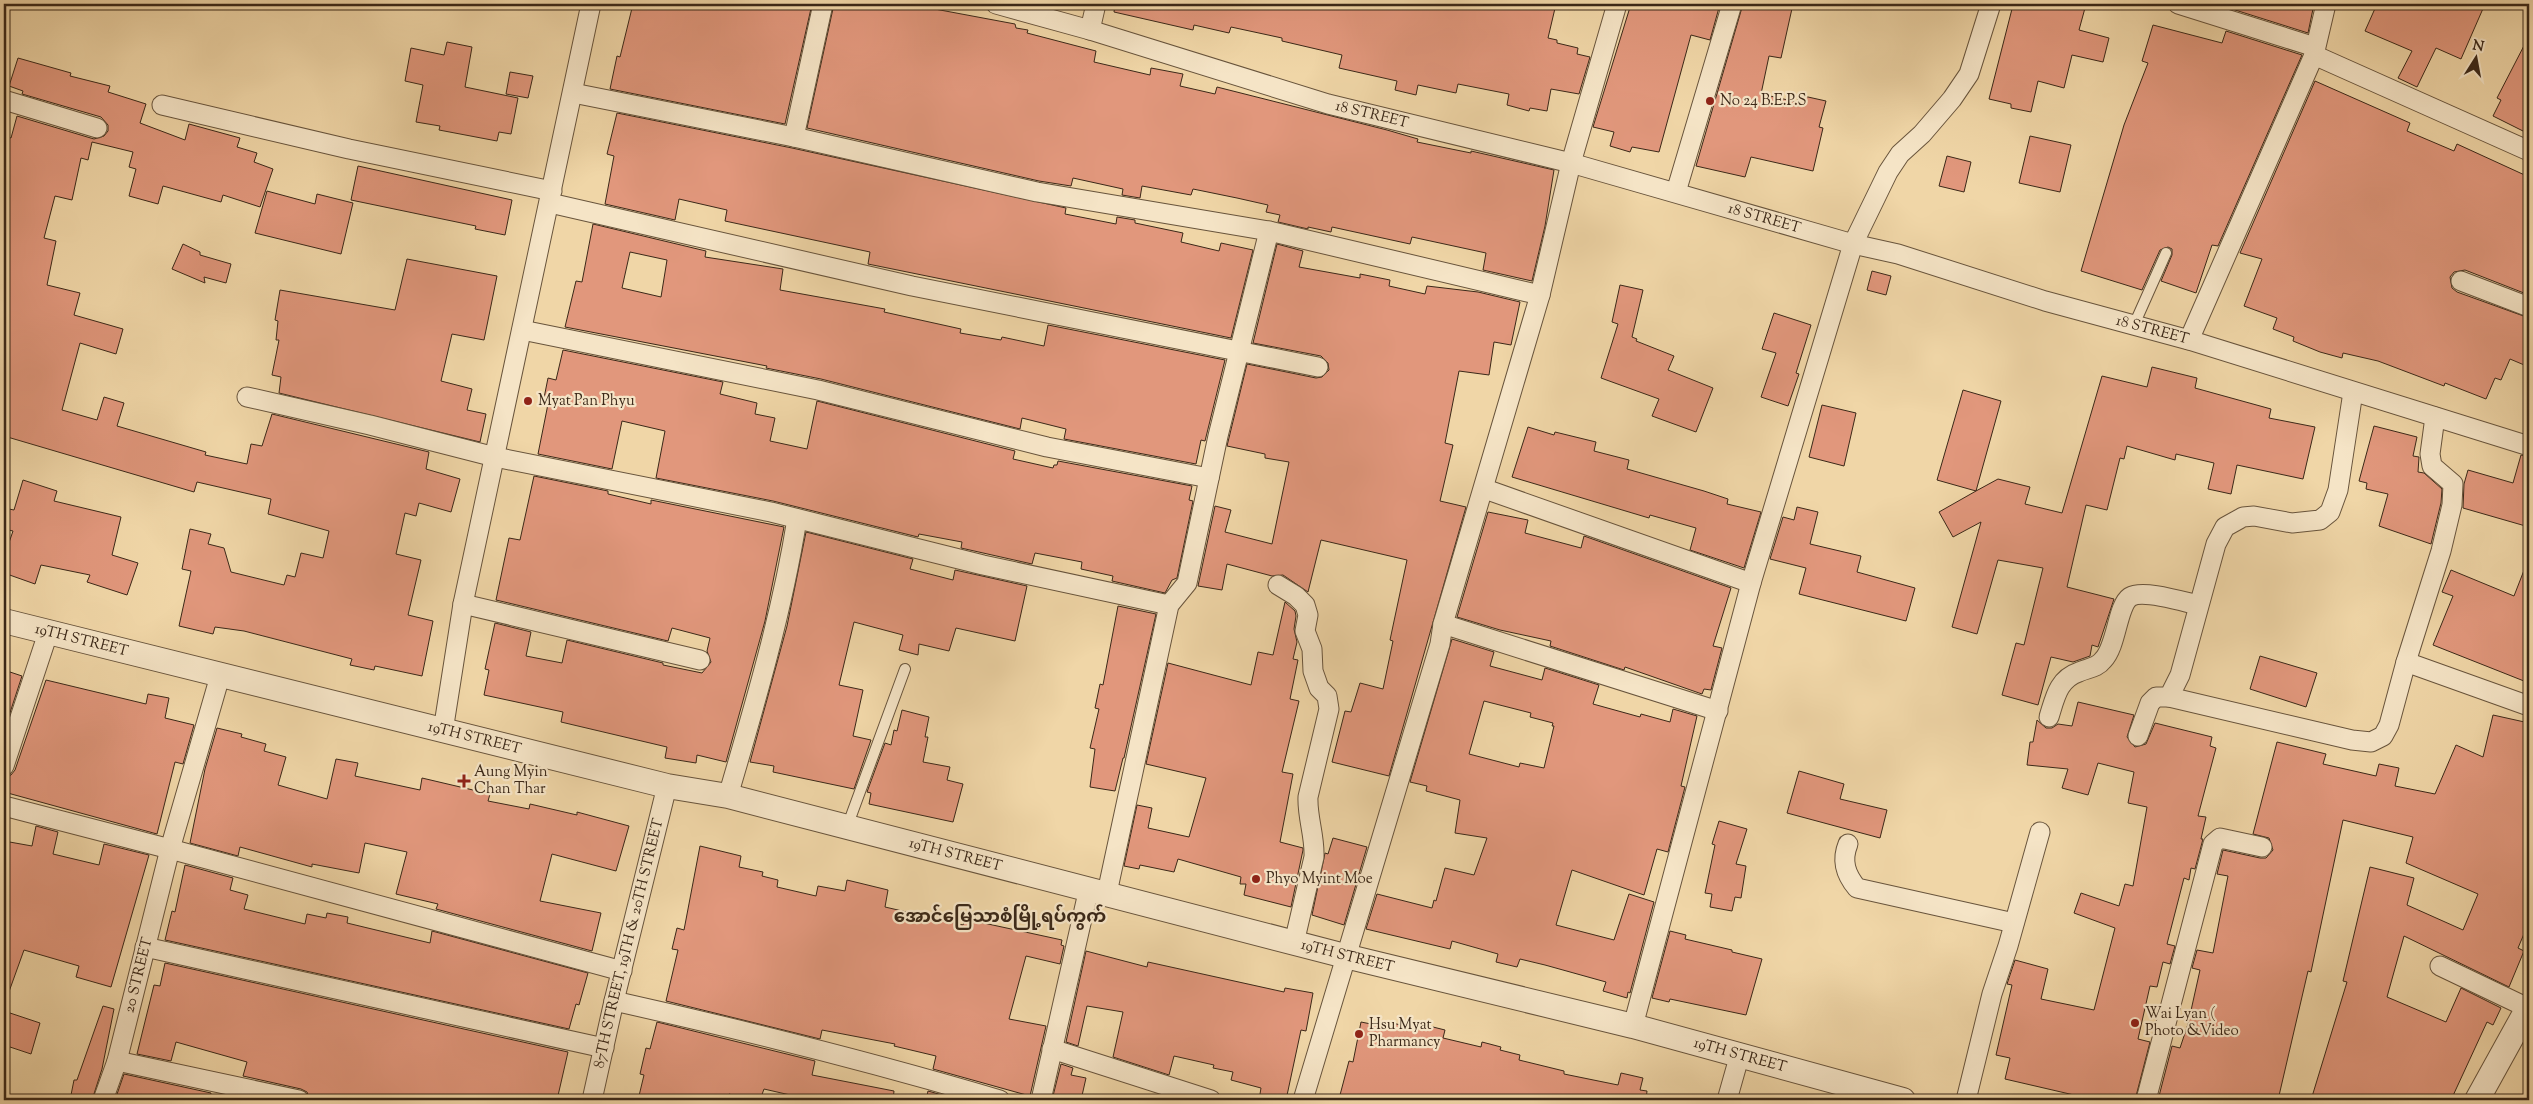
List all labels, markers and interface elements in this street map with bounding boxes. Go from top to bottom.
north arrow [2450,32,2500,82]
text: N [2471,36,2485,58]
place label: No 24 B.E.P.S [1720,91,1807,112]
marker: No 24 B.E.P.S [1704,95,1716,107]
street label: 18 STREET [1333,96,1411,134]
street label: 18 STREET [1726,198,1804,239]
street label: 18 STREET [2114,310,2192,350]
place label: Myat Pan Phyu [538,391,635,412]
marker: Myat Pan Phyu [522,395,534,407]
street label: 19TH STREET [33,619,131,662]
street label: 19TH STREET [426,716,524,760]
place label: Aung Myin Chan Thar [474,762,548,800]
marker: Aung Myin Chan Thar [458,775,470,787]
street label: 87TH STREET, 19TH & 20TH STREET [589,816,669,1070]
street label: 19TH STREET [907,833,1005,877]
place label: Phyo Myint Moe [1266,869,1373,890]
marker: Phyo Myint Moe [1250,873,1262,885]
district label: အောင်မြေသာစံမြို့ရပ်ကွက် [894,904,1106,931]
street label: 19TH STREET [1299,934,1397,978]
street label: 20 STREET [119,935,158,1015]
place label: Wai Lyan ( Photo &Video [2145,1004,2239,1042]
place label: Hsu Myat Pharmancy [1369,1015,1441,1053]
marker: Wai Lyan ( Photo &Video [2129,1017,2141,1029]
marker: Hsu Myat Pharmancy [1353,1028,1365,1040]
street label: 19TH STREET [1691,1033,1789,1078]

